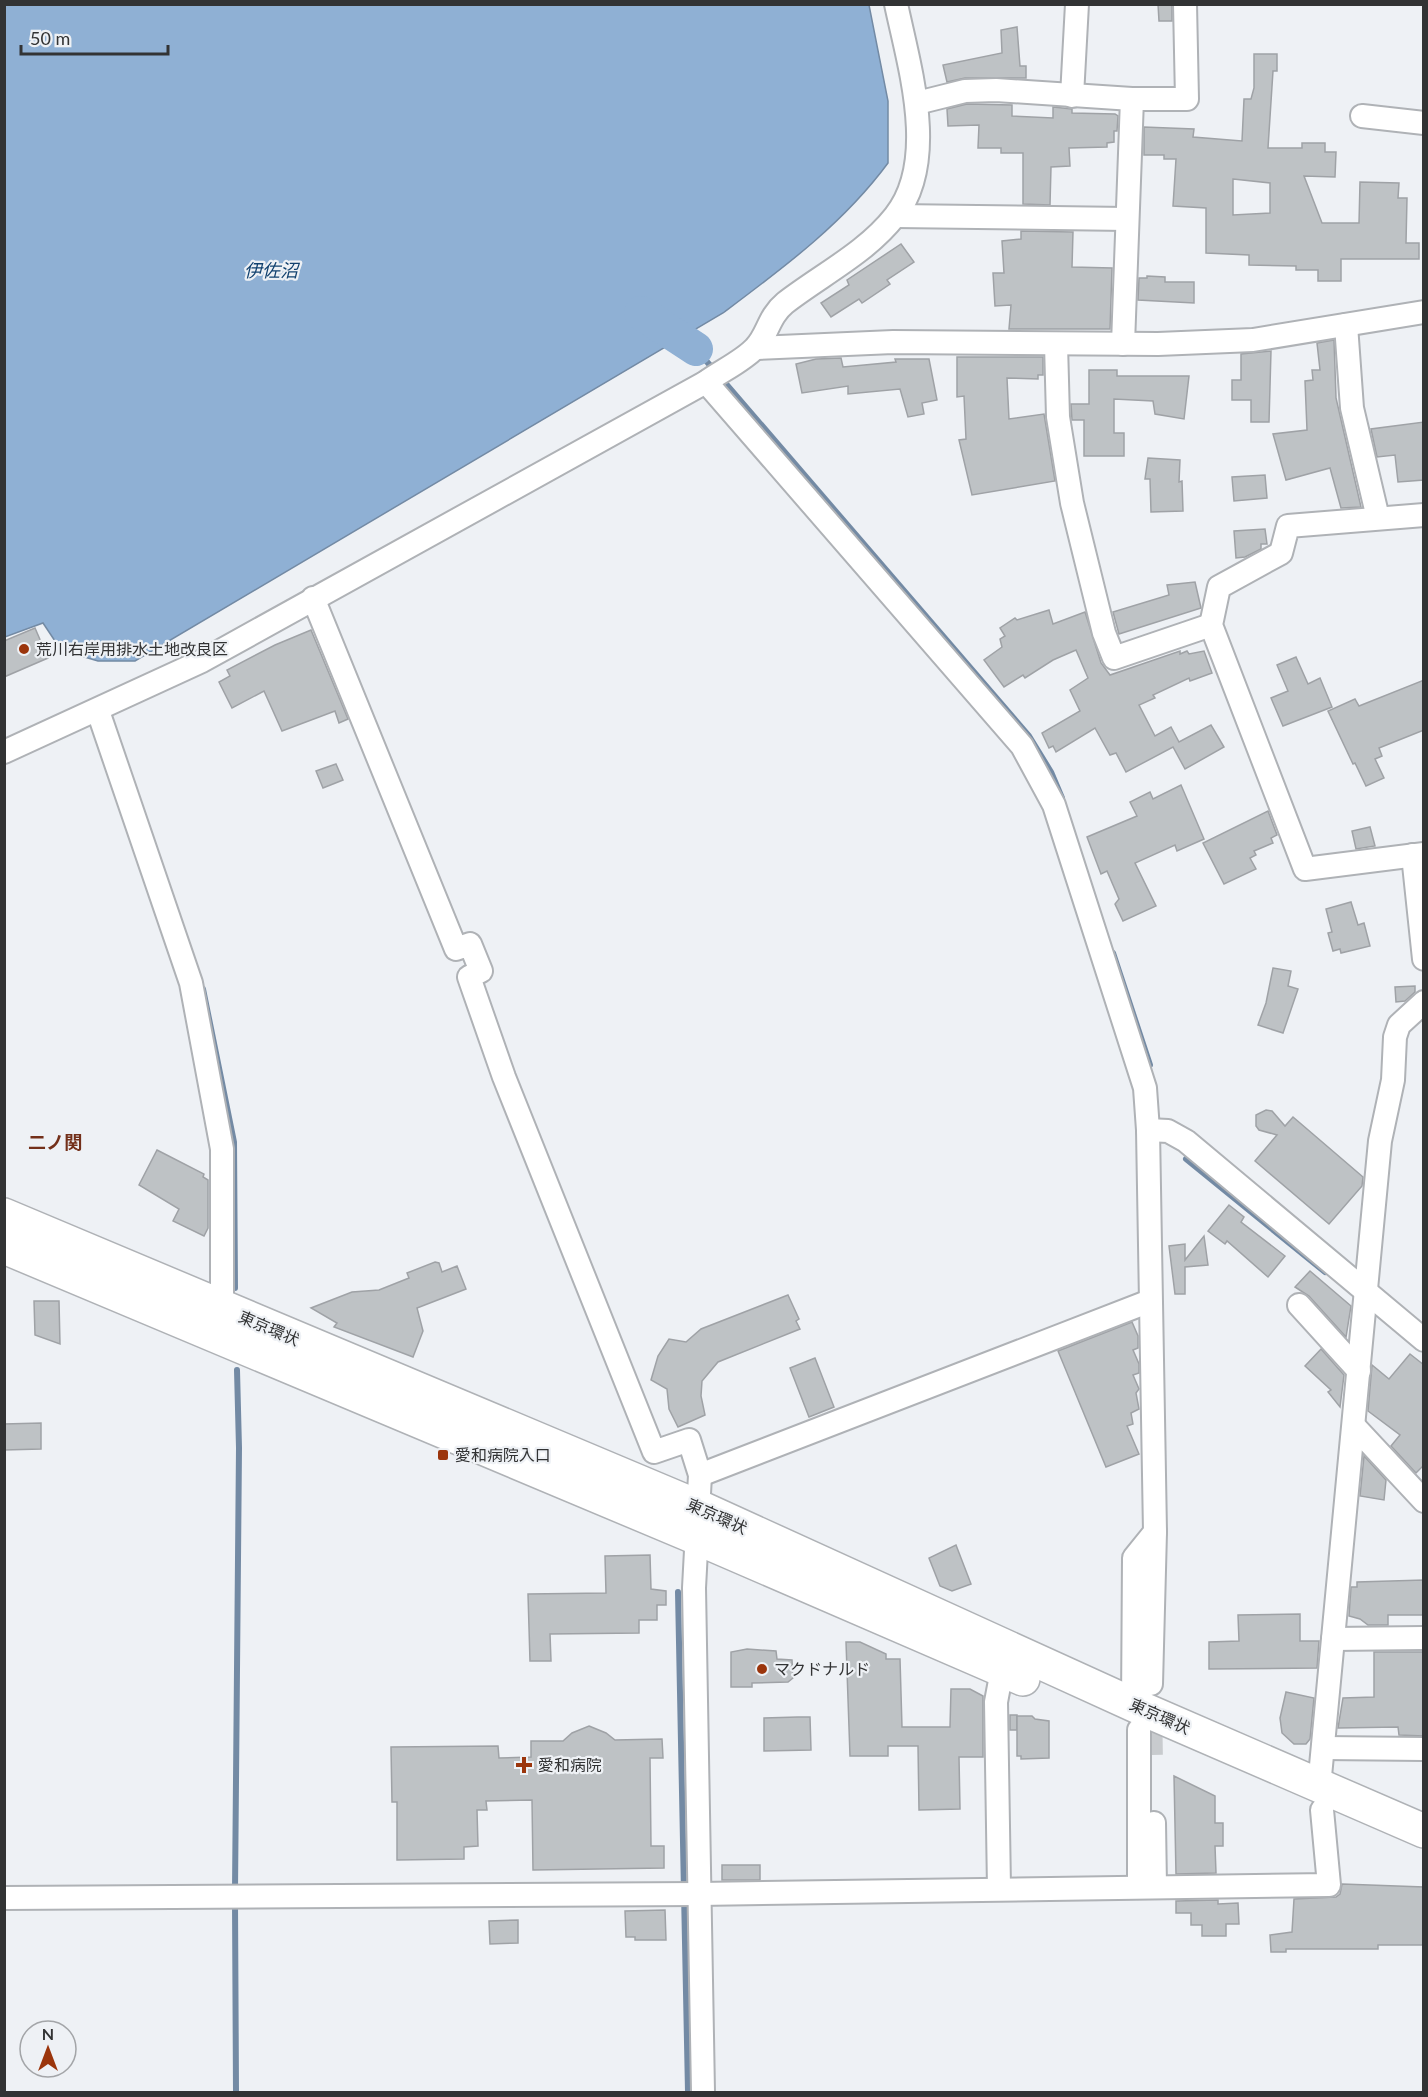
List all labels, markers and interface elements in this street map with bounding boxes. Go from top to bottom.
scale bar [21,18,168,56]
text: 50 m [30,27,70,49]
water label: 伊佐沼 [244,259,301,281]
place label: 荒川右岸用排水土地改良区 [36,639,228,658]
marker: 荒川右岸用排水土地改良区 [17,642,31,656]
district label: 二ノ関 [28,1131,82,1153]
street label: 東京環状 [236,1306,302,1349]
place label: 愛和病院入口 [455,1445,551,1464]
marker: 愛和病院入口 [436,1448,450,1462]
street label: 東京環状 [684,1494,750,1537]
place label: マクドナルド [774,1659,870,1678]
marker: マクドナルド [755,1662,769,1676]
street label: 東京環状 [1127,1694,1193,1737]
place label: 愛和病院 [538,1755,602,1774]
marker: 愛和病院 [515,1756,533,1774]
north arrow [18,2019,78,2079]
text: N [42,2024,54,2043]

